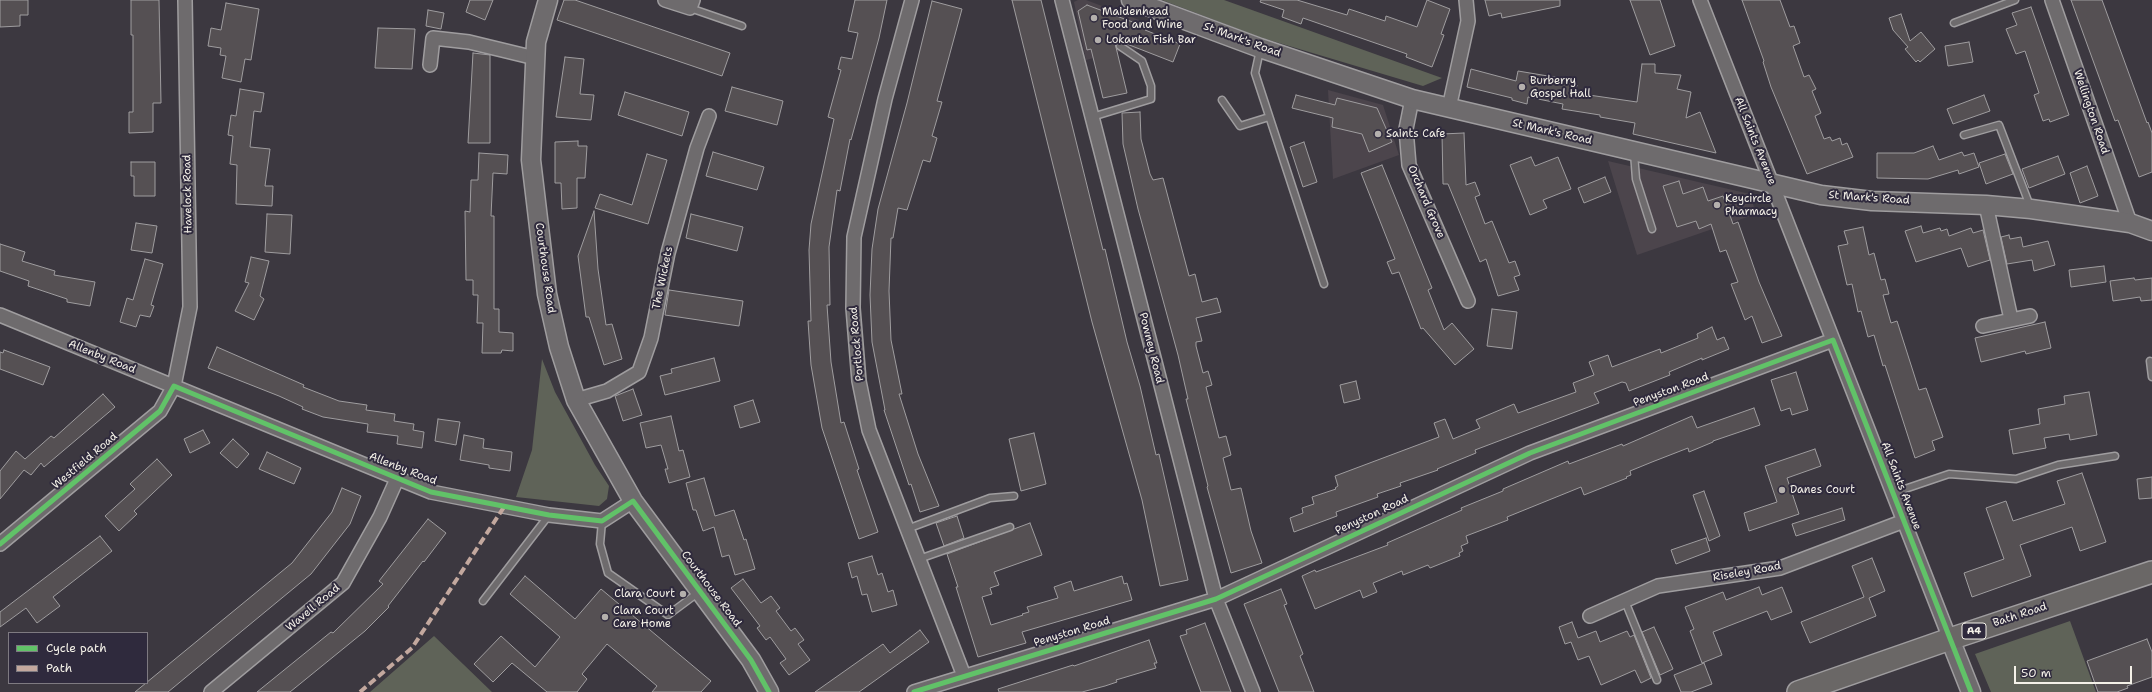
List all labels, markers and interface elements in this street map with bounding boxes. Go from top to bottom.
place label: Maidenhead Food and Wine [1102,5,1182,31]
marker: Maidenhead Food and Wine [1089,13,1099,23]
street label: St Mark's Road [1201,20,1283,60]
place label: Lokanta Fish Bar [1106,33,1196,47]
marker: Lokanta Fish Bar [1093,35,1103,45]
street label: Wellington Road [2070,68,2112,156]
place label: Burberry Gospel Hall [1530,74,1591,100]
marker: Burberry Gospel Hall [1517,82,1527,92]
street label: All Saints Avenue [1731,95,1779,187]
street label: St Mark's Road [1511,116,1593,148]
place label: Saints Cafe [1386,127,1446,141]
marker: Saints Cafe [1373,129,1383,139]
street label: Havelock Road [181,154,195,234]
street label: Orchard Grove [1405,163,1447,241]
street label: St Mark's Road [1828,189,1910,207]
place label: Keycircle Pharmacy [1725,192,1777,218]
marker: Keycircle Pharmacy [1712,200,1722,210]
street label: Courthouse Road [532,222,558,314]
street label: The Wickets [650,245,676,311]
street label: Portlock Road [847,306,867,382]
street label: Powney Road [1136,311,1166,385]
street label: Allenby Road [66,337,138,377]
street label: Penyston Road [1631,370,1711,410]
street label: Westfield Road [50,430,120,492]
street label: All Saints Avenue [1878,440,1924,532]
street label: Allenby Road [367,450,439,488]
place label: Danes Court [1790,483,1855,497]
marker: Danes Court [1777,485,1787,495]
street label: Penyston Road [1333,492,1411,538]
street label: Courthouse Road [678,549,744,629]
street label: Riseley Road [1712,560,1782,584]
street label: Wavell Road [283,582,343,634]
place label: Clara Court [614,587,675,601]
marker: Clara Court [678,589,688,599]
street label: Bath Road [1991,600,2049,630]
place label: Clara Court Care Home [613,604,674,630]
marker: Clara Court Care Home [600,612,610,622]
street label: Penyston Road [1032,614,1112,650]
road number: A4 [1962,623,1986,639]
legend [8,632,148,684]
text: Cycle path [46,640,107,656]
scale bar [2016,658,2134,684]
text: Path [46,660,72,676]
text: 50 m [2021,665,2051,681]

